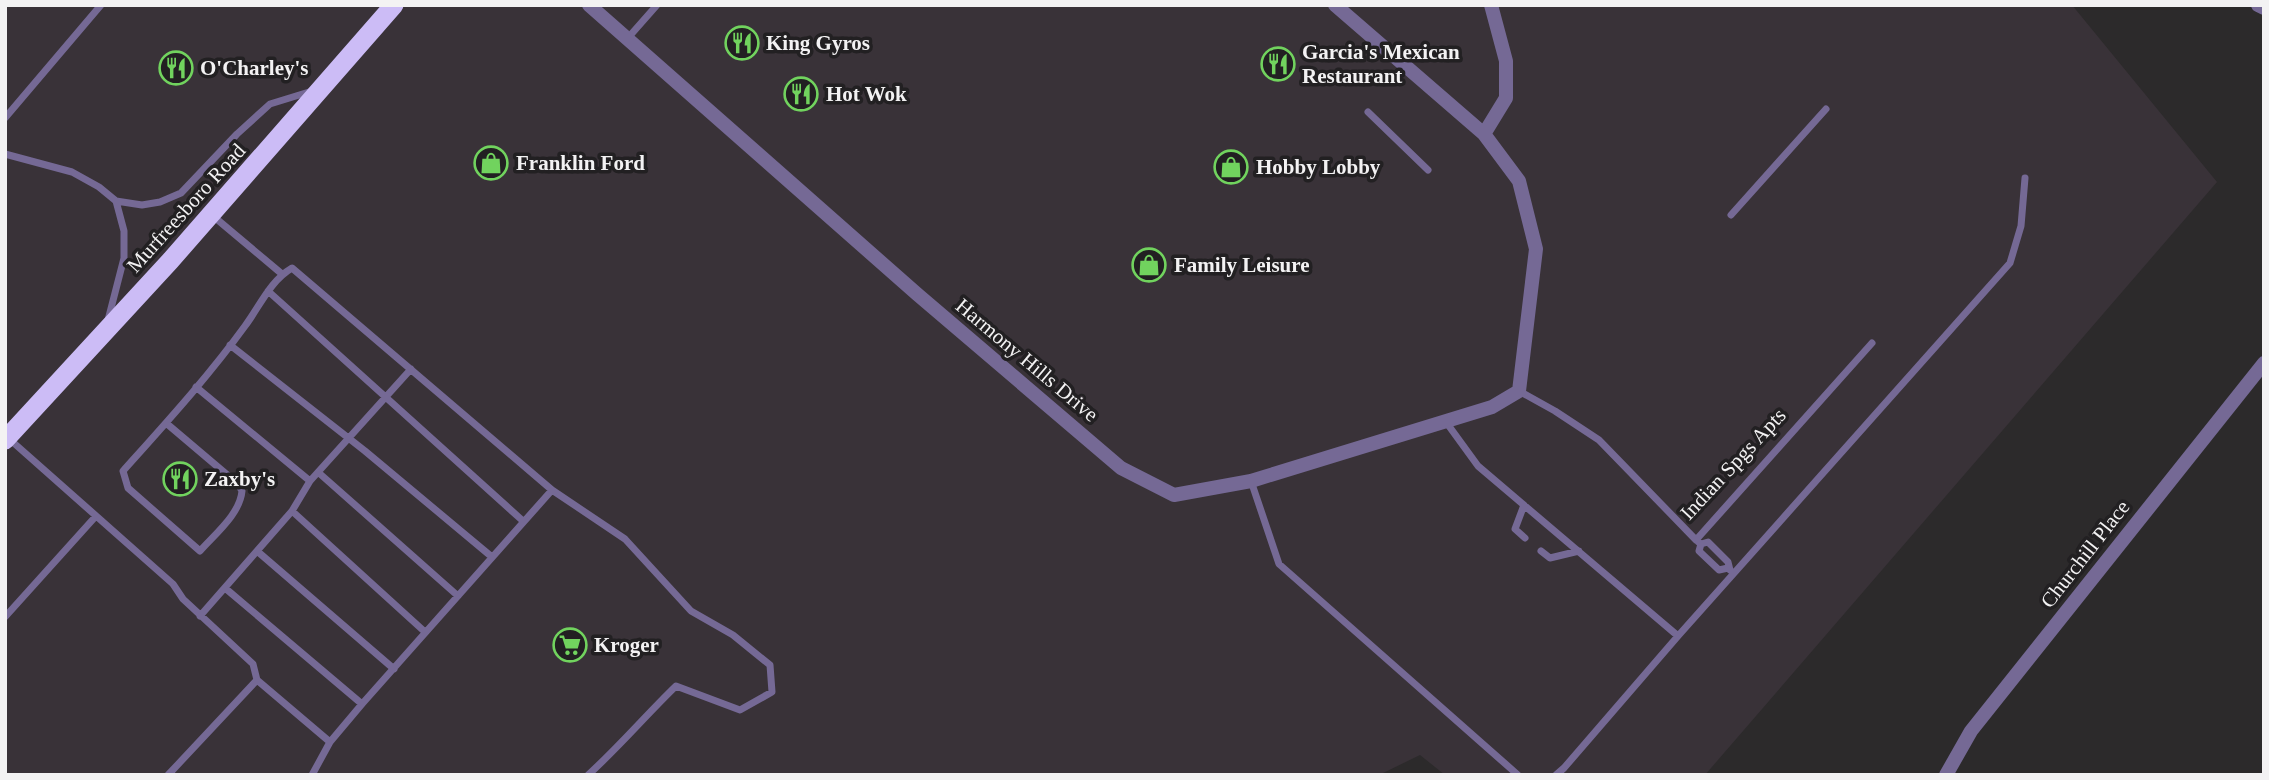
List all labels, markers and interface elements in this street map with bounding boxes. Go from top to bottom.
restaurant icon: King Gyros [723,24,761,62]
place label: King Gyros [766,31,870,55]
place label: Garcia's Mexican Restaurant [1302,40,1460,88]
restaurant icon: Garcia's Mexican Restaurant [1259,45,1297,83]
restaurant icon: O'Charley's [157,49,195,87]
place label: O'Charley's [200,56,309,80]
restaurant icon: Hot Wok [782,75,820,113]
place label: Hot Wok [826,82,907,106]
street label: Murfreesboro Road [122,138,250,277]
shop icon: Franklin Ford [472,144,510,182]
shop icon: Hobby Lobby [1212,148,1250,186]
place label: Franklin Ford [516,151,645,175]
place label: Hobby Lobby [1256,155,1381,179]
shop icon: Family Leisure [1130,246,1168,284]
place label: Family Leisure [1174,253,1310,277]
street label: Harmony Hills Drive [951,293,1103,427]
street label: Indian Spgs Apts [1675,403,1791,525]
restaurant icon: Zaxby's [161,460,199,498]
place label: Zaxby's [204,467,275,491]
street label: Churchill Place [2036,495,2134,613]
supermarket icon: Kroger [551,626,589,664]
place label: Kroger [594,633,659,657]

